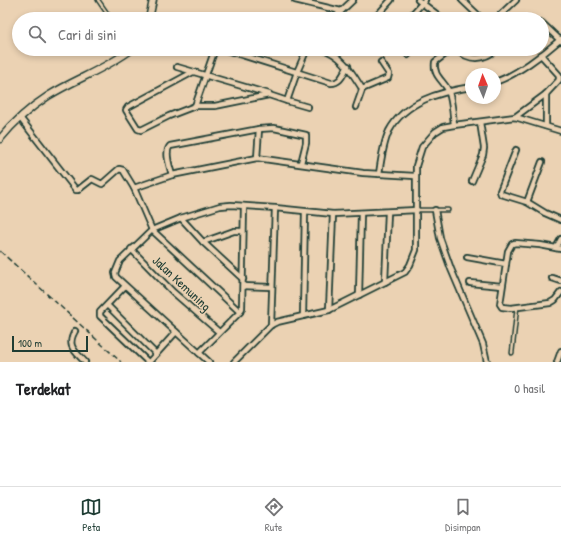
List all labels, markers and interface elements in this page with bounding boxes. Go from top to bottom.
search box [12,12,549,56]
icon: search [26,23,48,45]
text: Cari di sini [58,24,117,45]
north arrow [465,68,501,104]
street label: Jalan Kemuning [149,251,215,315]
scale bar [12,334,88,353]
text: 100 m [18,336,42,350]
text: Terdekat [16,377,70,400]
text: 0 hasil [514,379,545,397]
tab: Peta [80,496,102,534]
tab: Rute [263,496,285,534]
tab: Disimpan [445,496,481,534]

